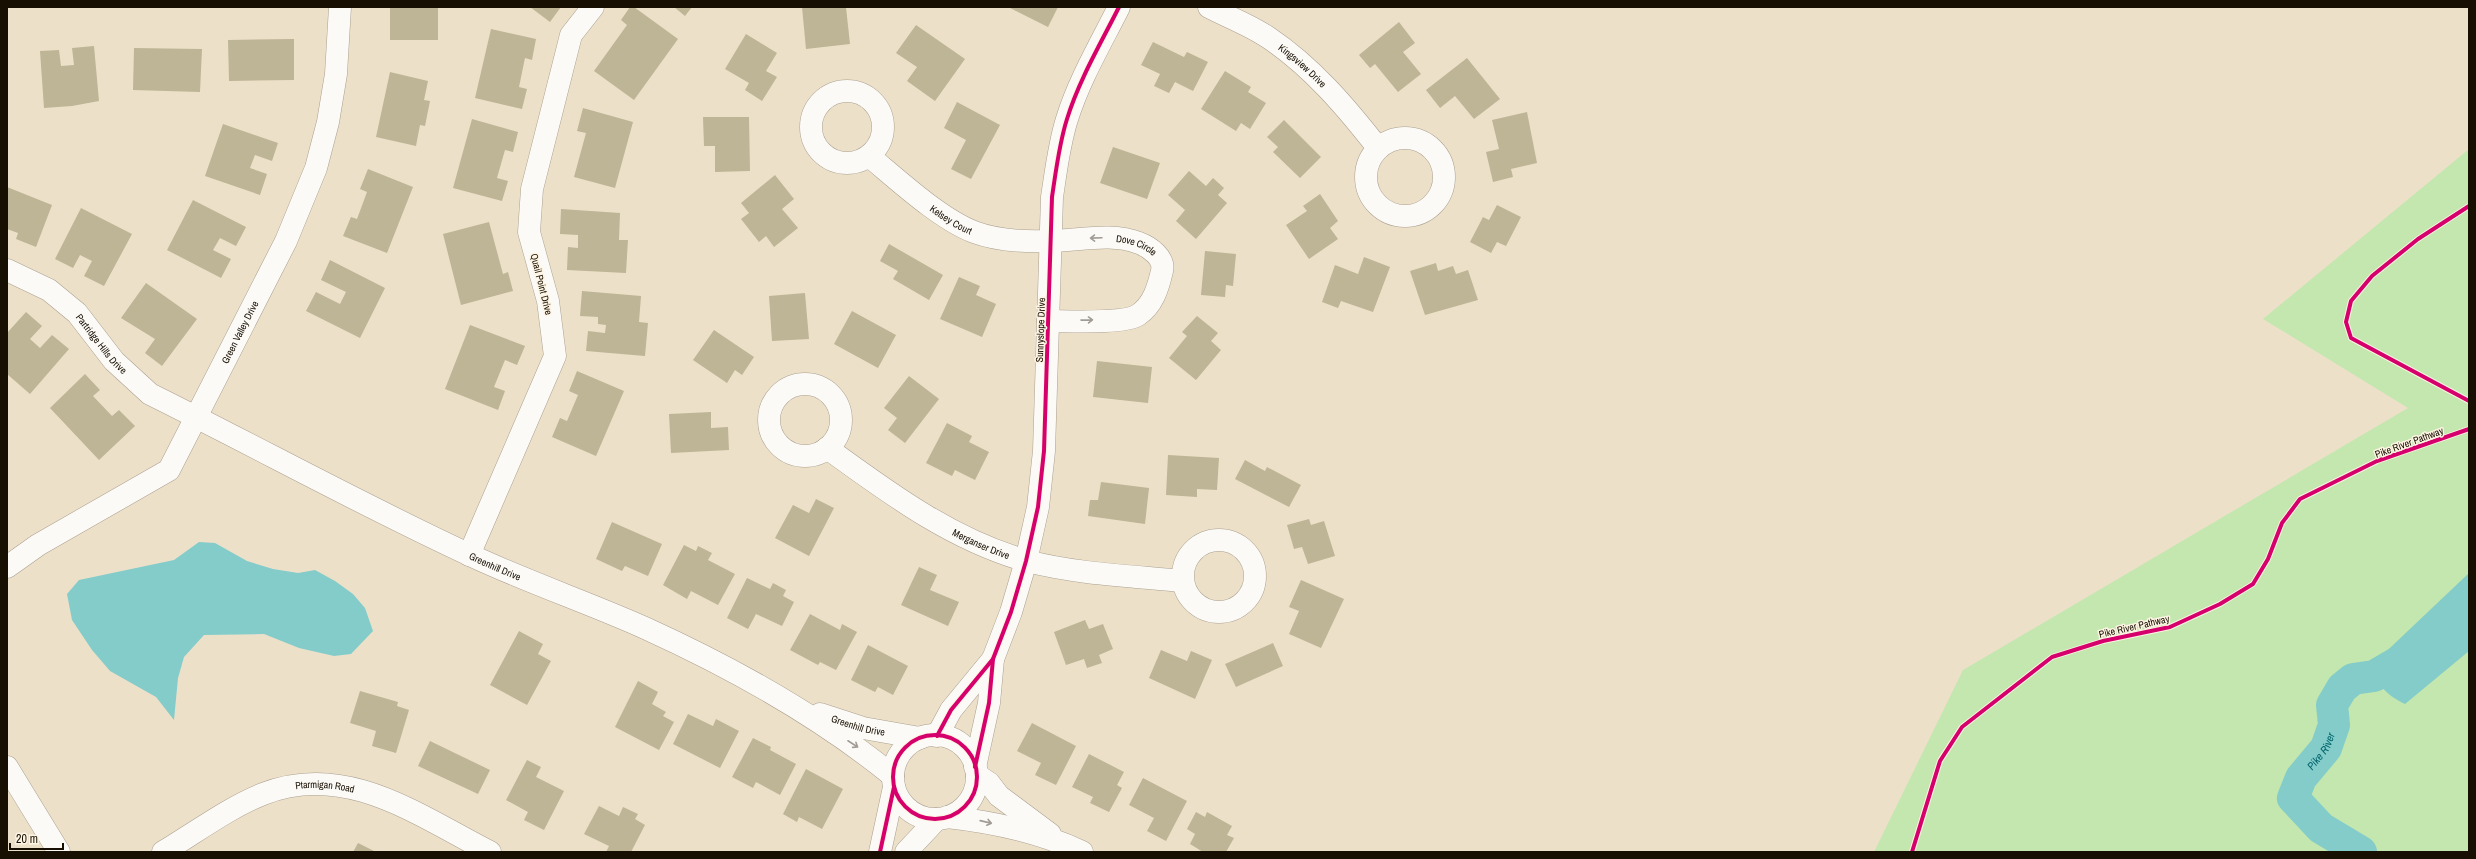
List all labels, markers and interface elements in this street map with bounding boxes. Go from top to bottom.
street label: Kingsview Drive [1276,41,1329,91]
street label: Kelsey Court [927,202,975,238]
street label: Dove Circle [1116,232,1160,259]
one-way arrow [1090,235,1103,242]
street label: Quail Point Drive [528,252,556,317]
street label: Sunnyslope Drive [1033,297,1048,363]
street label: Green Valley Drive [219,298,262,366]
street label: Partridge Hills Drive [73,311,130,377]
one-way arrow [1080,316,1093,324]
street label: Pike River Pathway [2373,424,2446,461]
street label: Merganser Drive [950,526,1012,562]
street label: Greenhill Drive [467,550,523,584]
street label: Pike River Pathway [2098,612,2172,641]
street label: Greenhill Drive [830,712,887,739]
water label: Pike River [2304,730,2338,773]
one-way arrow [847,741,859,749]
street label: Ptarmigan Road [294,778,356,796]
one-way arrow [979,819,992,827]
scale bar [10,825,63,851]
text: 20 m [16,831,38,847]

